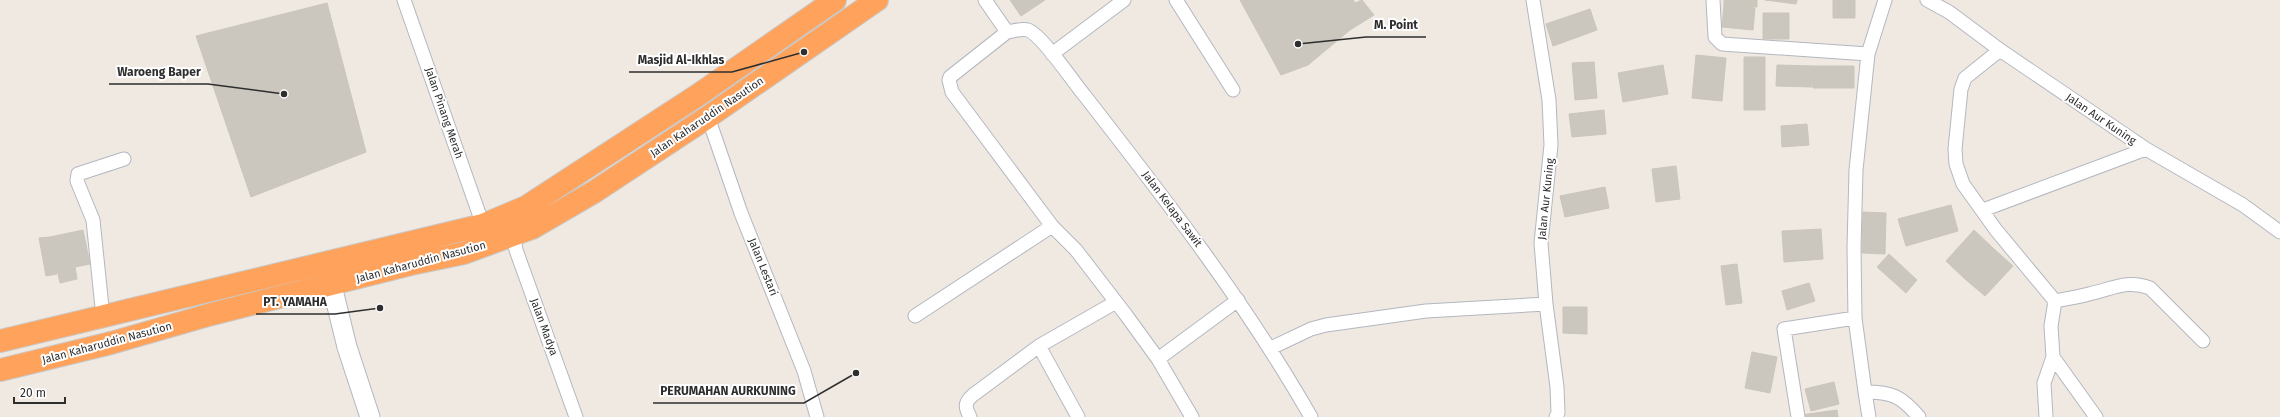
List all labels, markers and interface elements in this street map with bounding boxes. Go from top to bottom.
callout: M. Point [1366,13,1426,37]
text: M. Point [1374,18,1418,32]
callout: Masjid Al-Ikhlas [629,48,732,72]
text: Masjid Al-Ikhlas [638,53,725,67]
callout: Waroeng Baper [109,60,208,84]
text: Waroeng Baper [117,65,201,79]
street label: Jalan Pinang Merah [422,66,466,160]
street label: Jalan Kaharuddin Nasution [648,74,766,160]
street label: Jalan Aur Kuning [2063,91,2139,147]
street label: Jalan Aur Kuning [1535,157,1557,241]
street label: Jalan Kelapa Sawit [1139,169,1205,249]
street label: Jalan Lestari [745,236,781,298]
street label: Jalan Kaharuddin Nasution [355,238,487,286]
callout: PT. YAMAHA [256,290,335,314]
text: PT. YAMAHA [263,295,328,309]
street label: Jalan Madya [528,297,560,357]
street label: Jalan Kaharuddin Nasution [41,319,173,367]
scale bar [14,379,65,405]
callout: PERUMAHAN AURKUNING [653,379,804,403]
text: PERUMAHAN AURKUNING [660,384,796,398]
text: 20 m [20,386,46,400]

